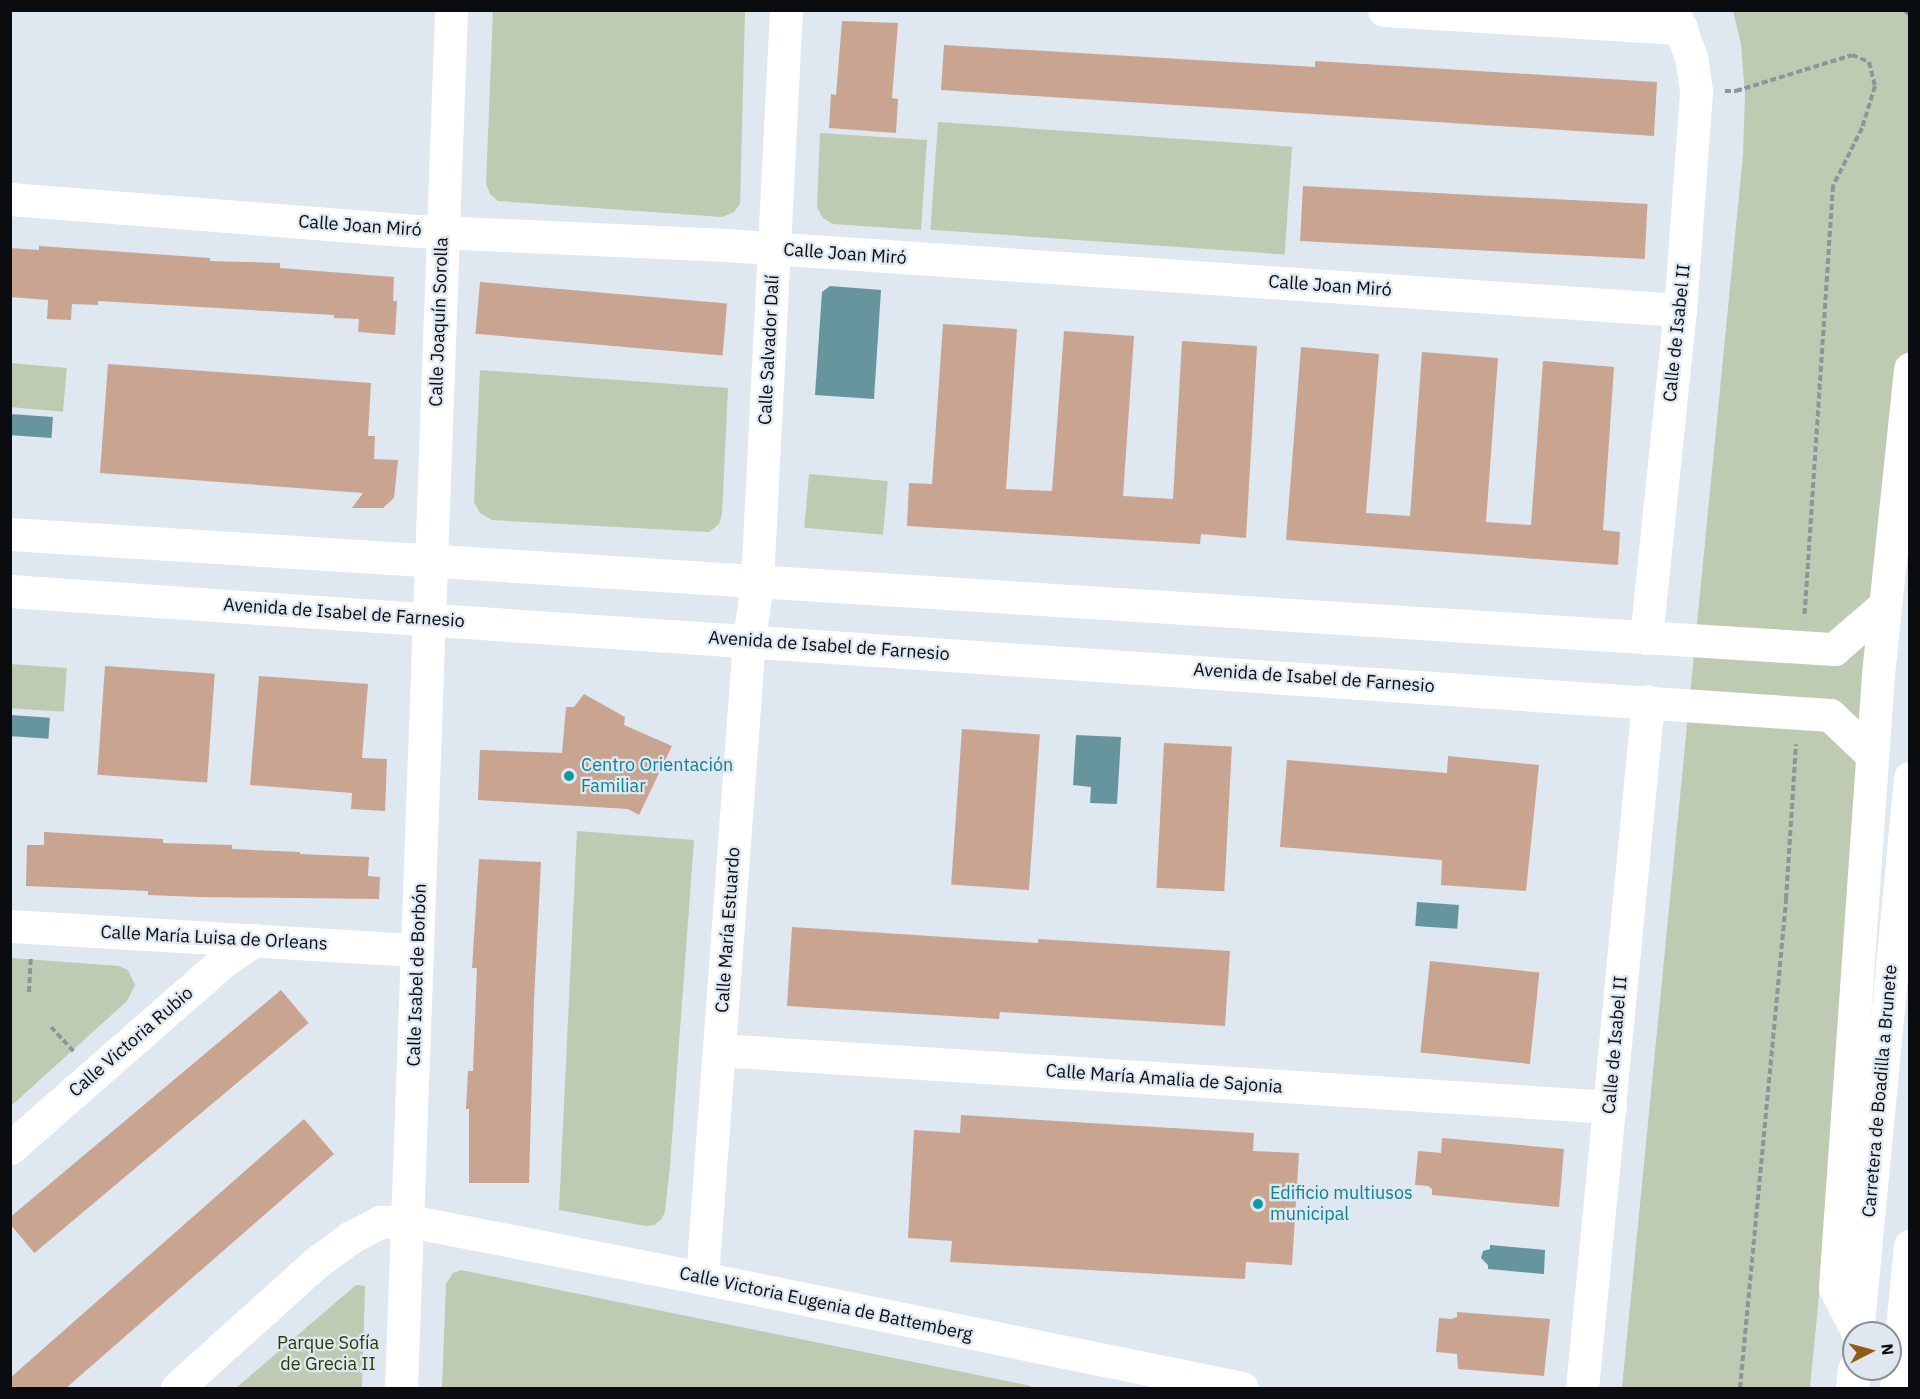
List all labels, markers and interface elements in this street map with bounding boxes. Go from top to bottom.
street label: Calle Joan Miró [298,211,422,241]
street label: Calle Joaquín Sorolla [425,237,453,407]
street label: Calle Joan Miró [783,239,907,269]
street label: Calle de Isabel II [1659,263,1695,403]
street label: Calle Joan Miró [1268,271,1392,301]
street label: Calle Salvador Dalí [754,274,784,426]
street label: Avenida de Isabel de Farnesio [223,594,465,632]
street label: Avenida de Isabel de Farnesio [708,627,950,665]
street label: Avenida de Isabel de Farnesio [1193,659,1435,697]
place label: Centro Orientación Familiar [581,755,733,798]
marker: Centro Orientación Familiar [562,769,576,783]
street label: Calle María Estuardo [711,846,745,1014]
street label: Calle Isabel de Borbón [403,883,431,1067]
street label: Calle María Luisa de Orleans [100,921,328,955]
street label: Carretera de Boadilla a Brunete [1858,964,1902,1218]
street label: Calle de Isabel II [1598,975,1632,1115]
street label: Calle Victoria Rubio [65,982,197,1102]
street label: Calle María Amalia de Sajonia [1045,1060,1283,1098]
place label: Edificio multiusos municipal [1270,1183,1413,1226]
marker: Edificio multiusos municipal [1251,1197,1265,1211]
street label: Calle Victoria Eugenia de Battemberg [678,1262,974,1346]
north arrow [1842,1321,1902,1381]
park label: Parque Sofía de Grecia II [277,1333,379,1376]
text: N [1877,1343,1898,1356]

